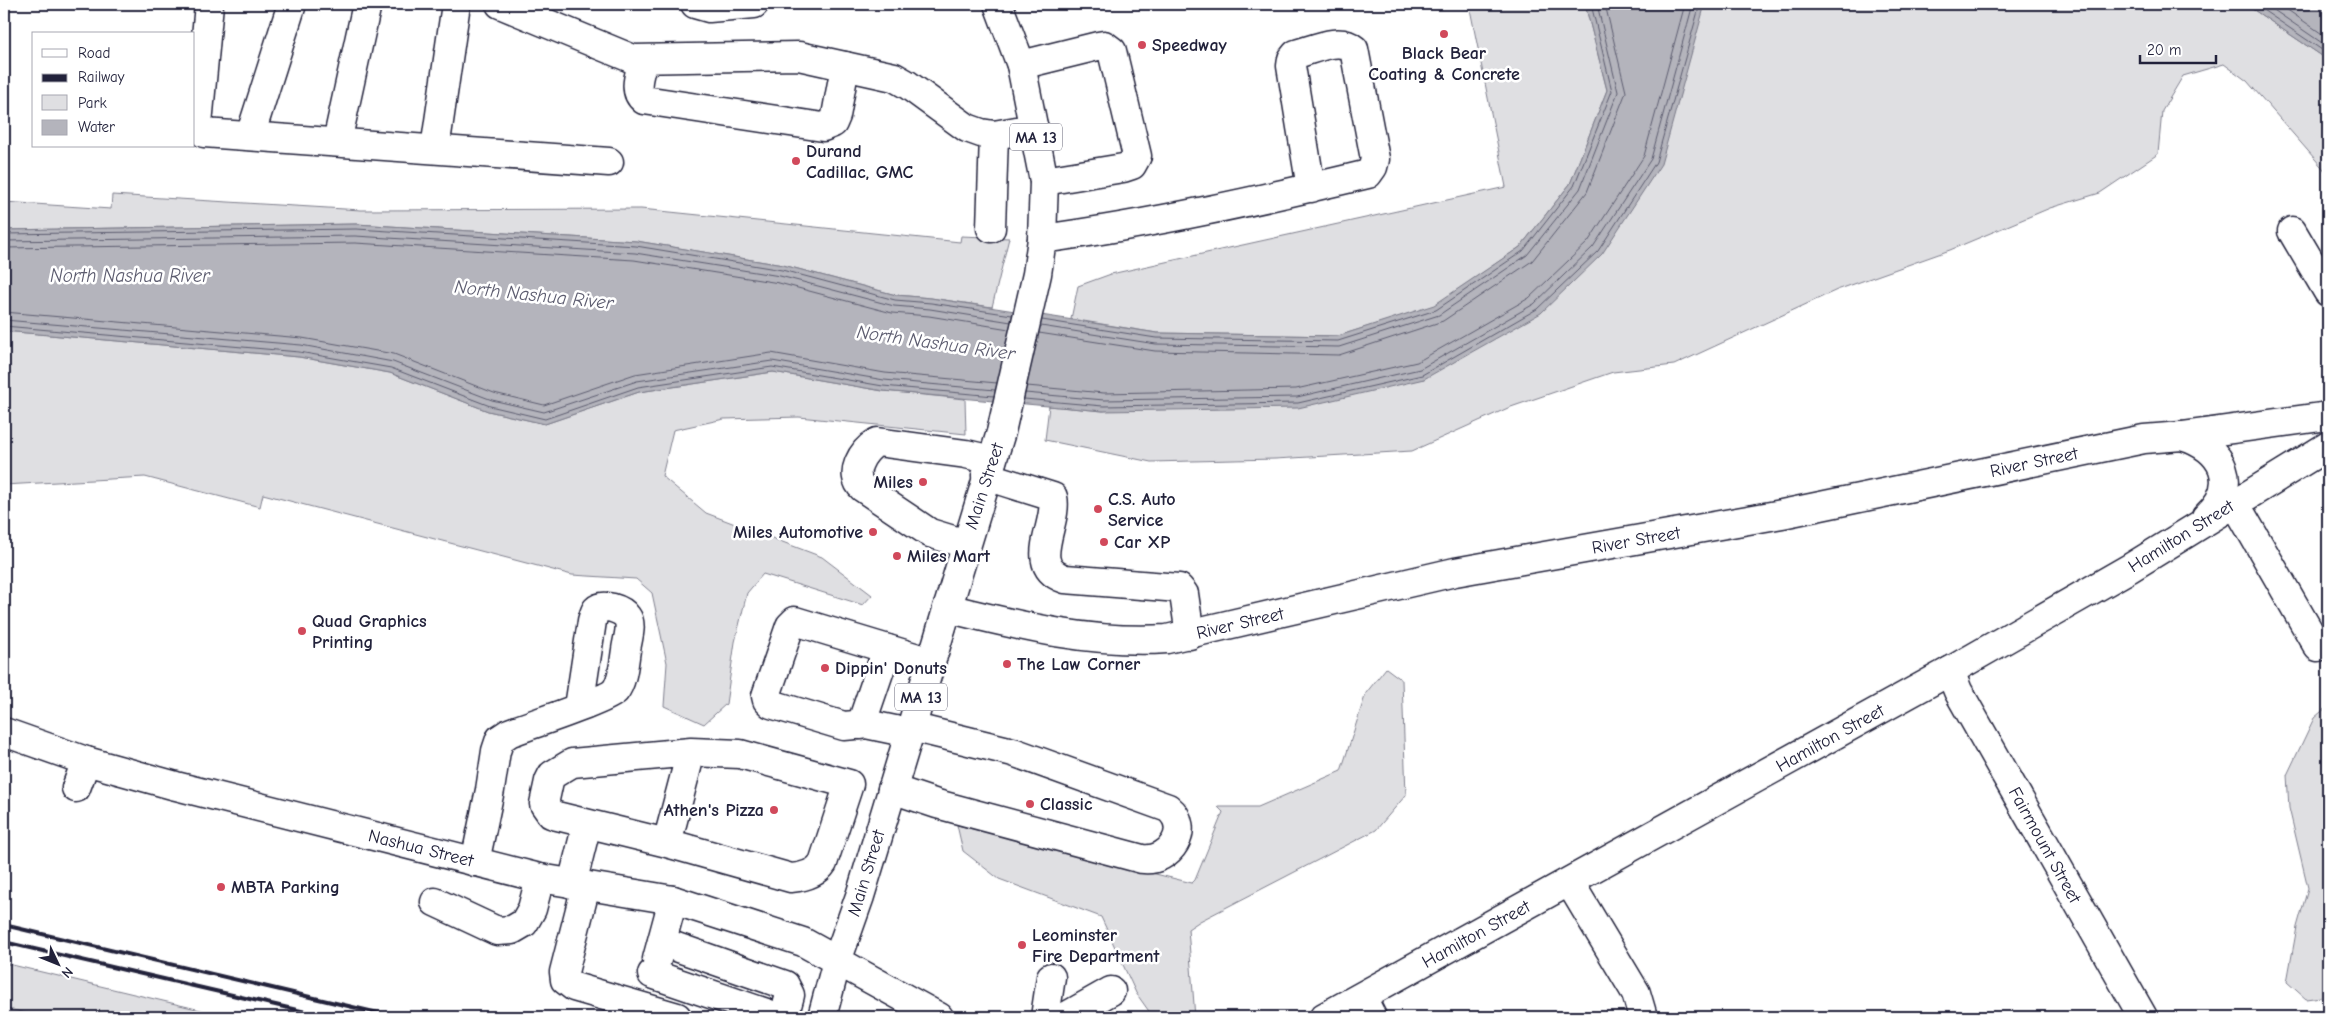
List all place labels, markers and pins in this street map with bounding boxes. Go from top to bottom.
marker: Black Bear Coating & Concrete [1438,28,1450,40]
place label: Speedway [1152,35,1228,56]
marker: Speedway [1136,39,1148,51]
place label: Black Bear Coating & Concrete [1368,43,1520,85]
place label: Durand Cadillac, GMC [806,141,914,183]
marker: Durand Cadillac, GMC [790,155,802,167]
place label: Miles [873,472,913,493]
marker: Miles [917,476,929,488]
place label: C.S. Auto Service [1108,489,1176,531]
marker: C.S. Auto Service [1092,503,1104,515]
place label: Miles Automotive [733,522,863,543]
marker: Miles Automotive [867,526,879,538]
place label: Car XP [1114,532,1170,553]
marker: Car XP [1098,536,1110,548]
place label: Miles Mart [907,546,991,567]
marker: Miles Mart [891,550,903,562]
place label: Quad Graphics Printing [312,611,427,653]
marker: Quad Graphics Printing [296,625,308,637]
place label: The Law Corner [1017,654,1141,675]
place label: Dippin' Donuts [835,658,947,679]
marker: The Law Corner [1001,658,1013,670]
marker: Dippin' Donuts [819,662,831,674]
place label: Classic [1040,794,1093,815]
marker: Classic [1024,798,1036,810]
place label: Athen's Pizza [664,800,764,821]
marker: Athen's Pizza [768,804,780,816]
place label: MBTA Parking [231,877,340,898]
marker: MBTA Parking [215,881,227,893]
place label: Leominster Fire Department [1032,925,1160,967]
marker: Leominster Fire Department [1016,939,1028,951]

